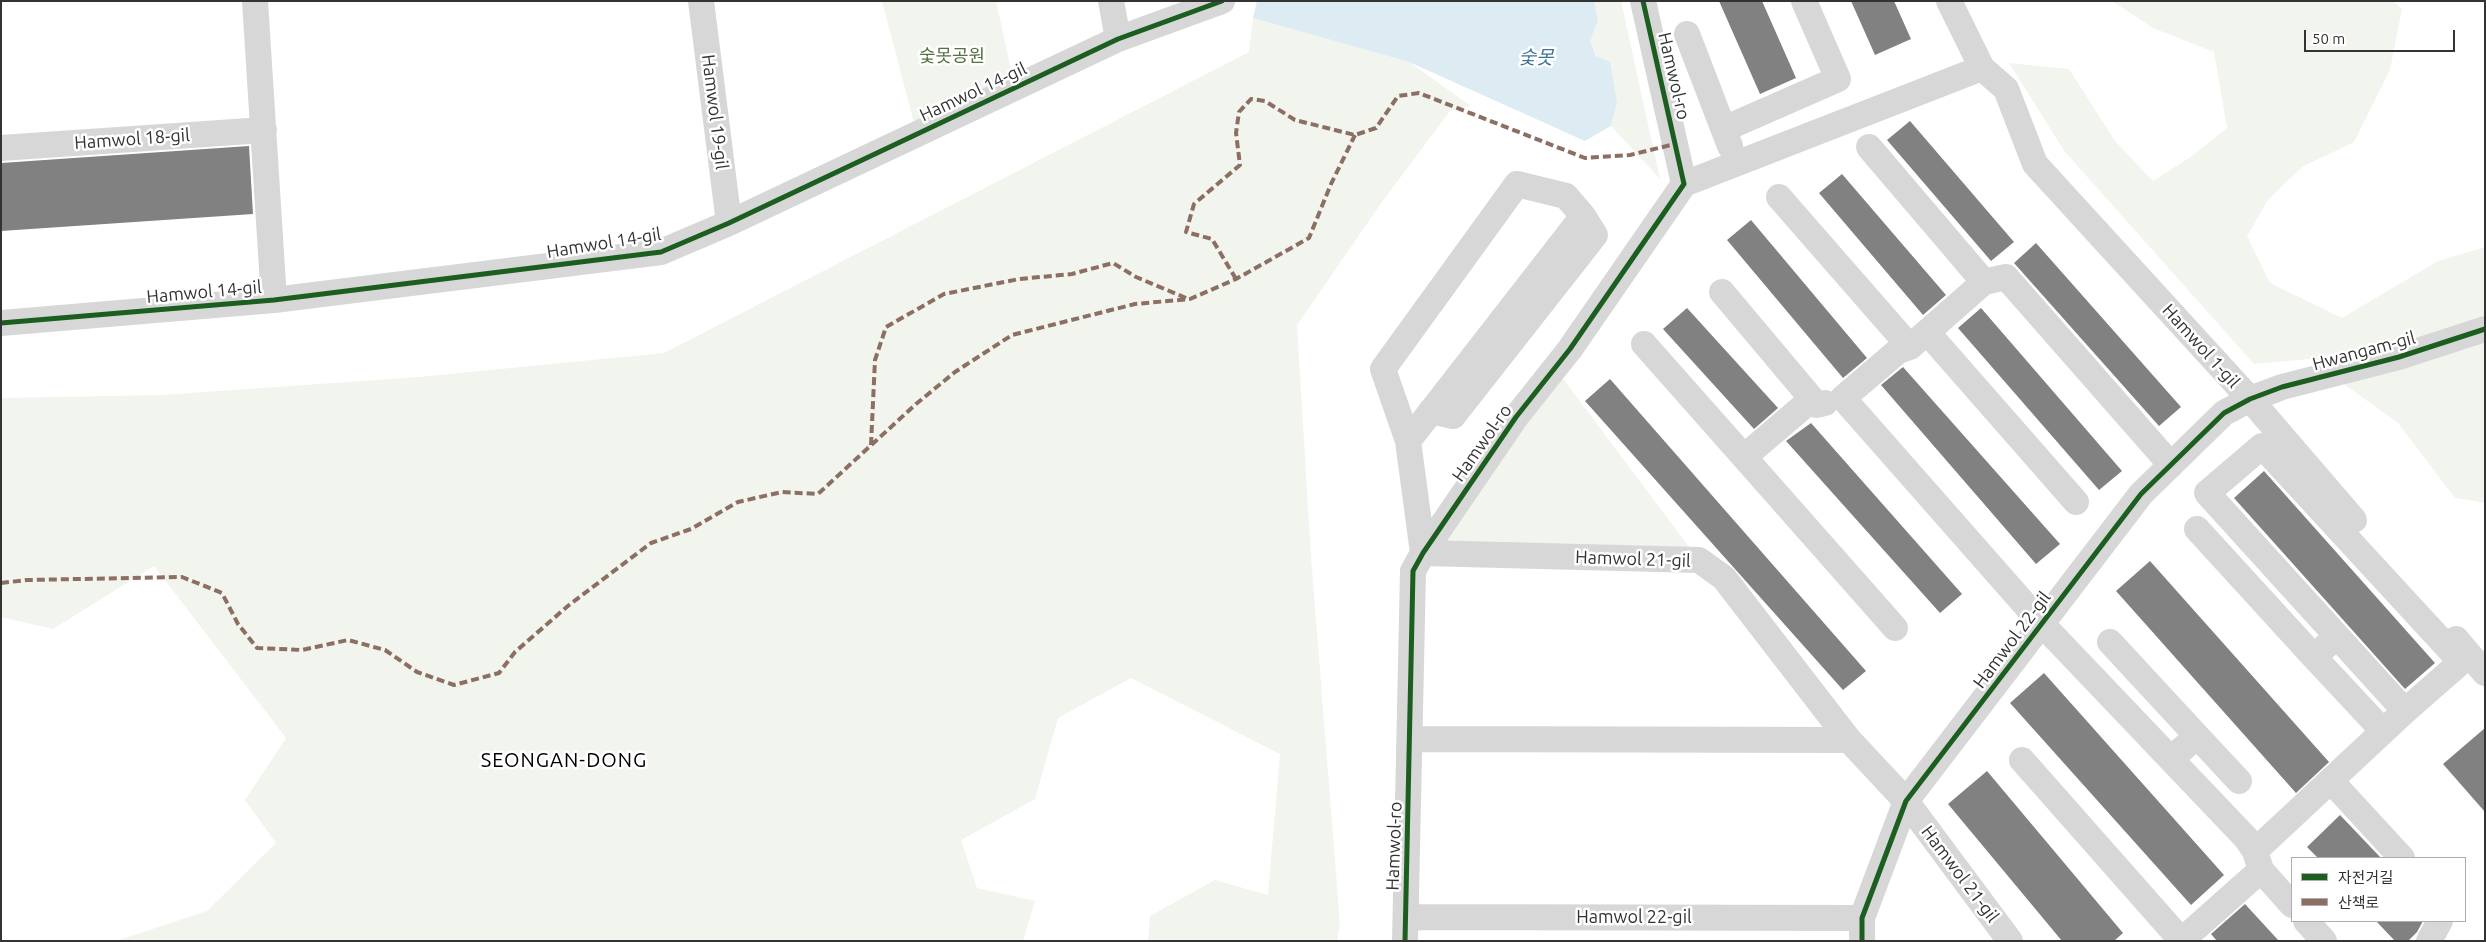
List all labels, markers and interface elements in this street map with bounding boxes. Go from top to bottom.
scale bar [2306,20,2457,52]
street label: Hamwol-ro [1653,30,1695,122]
text: 50 m [2312,30,2345,47]
park label: 숯못공원 [919,45,985,67]
water label: 숯못 [1519,47,1553,69]
street label: Hamwol 19-gil [697,53,733,171]
street label: Hamwol 14-gil [916,58,1030,126]
street label: Hamwol 18-gil [74,124,190,154]
street label: Hamwol 14-gil [545,223,663,263]
street label: Hamwol 14-gil [145,276,263,308]
street label: Hamwol 1-gil [2158,300,2244,392]
street label: Hwangam-gil [2310,327,2418,375]
street label: Hamwol-ro [1448,400,1516,486]
street label: Hamwol 21-gil [1575,546,1691,572]
street label: Hamwol 22-gil [1969,587,2055,693]
district label: SEONGAN-DONG [479,748,649,772]
street label: Hamwol-ro [1382,801,1406,891]
street label: Hamwol 21-gil [1917,821,2003,927]
legend [2291,857,2466,922]
text: 자전거길 [2338,869,2393,886]
text: 산책로 [2338,894,2379,911]
street label: Hamwol 22-gil [1576,906,1692,928]

